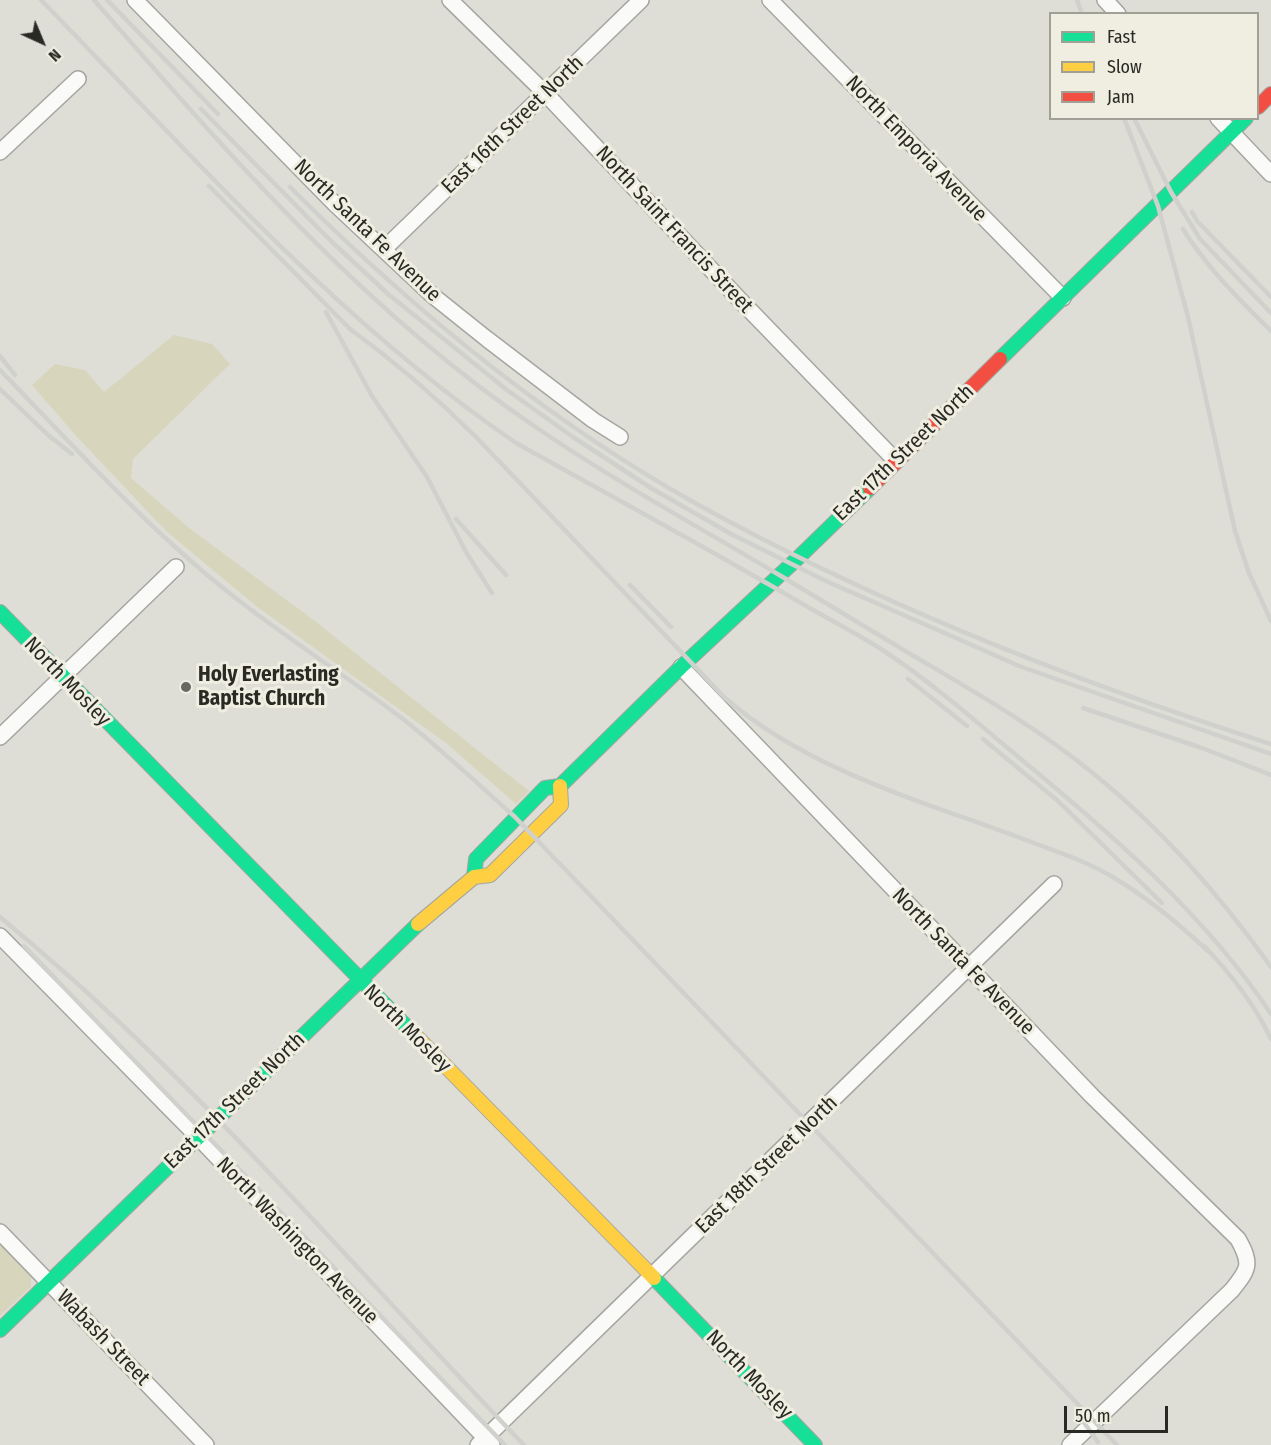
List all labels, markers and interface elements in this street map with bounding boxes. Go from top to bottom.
north arrow [12,12,72,72]
legend [1049,12,1259,120]
text: Fast [1107,26,1136,48]
text: N [45,45,65,65]
street label: East 16th Street North [437,51,589,199]
text: Slow [1107,56,1142,78]
street label: North Emporia Avenue [840,71,992,227]
text: Jam [1107,86,1135,108]
street label: North Saint Francis Street [590,141,758,319]
street label: North Santa Fe Avenue [288,154,446,308]
street label: East 17th Street North [828,379,980,527]
street label: North Mosley [18,632,116,732]
place label: Holy Everlasting Baptist Church [198,662,339,712]
marker: Holy Everlasting Baptist Church [179,680,193,694]
street label: North Santa Fe Avenue [886,883,1040,1041]
street label: North Mosley [358,980,456,1078]
street label: East 17th Street North [159,1027,311,1175]
street label: East 18th Street North [691,1091,843,1239]
street label: North Washington Avenue [211,1152,383,1330]
street label: Wabash Street [51,1285,155,1391]
street label: North Mosley [700,1325,798,1425]
scale bar [1067,1394,1170,1432]
text: 50 m [1075,1405,1111,1427]

